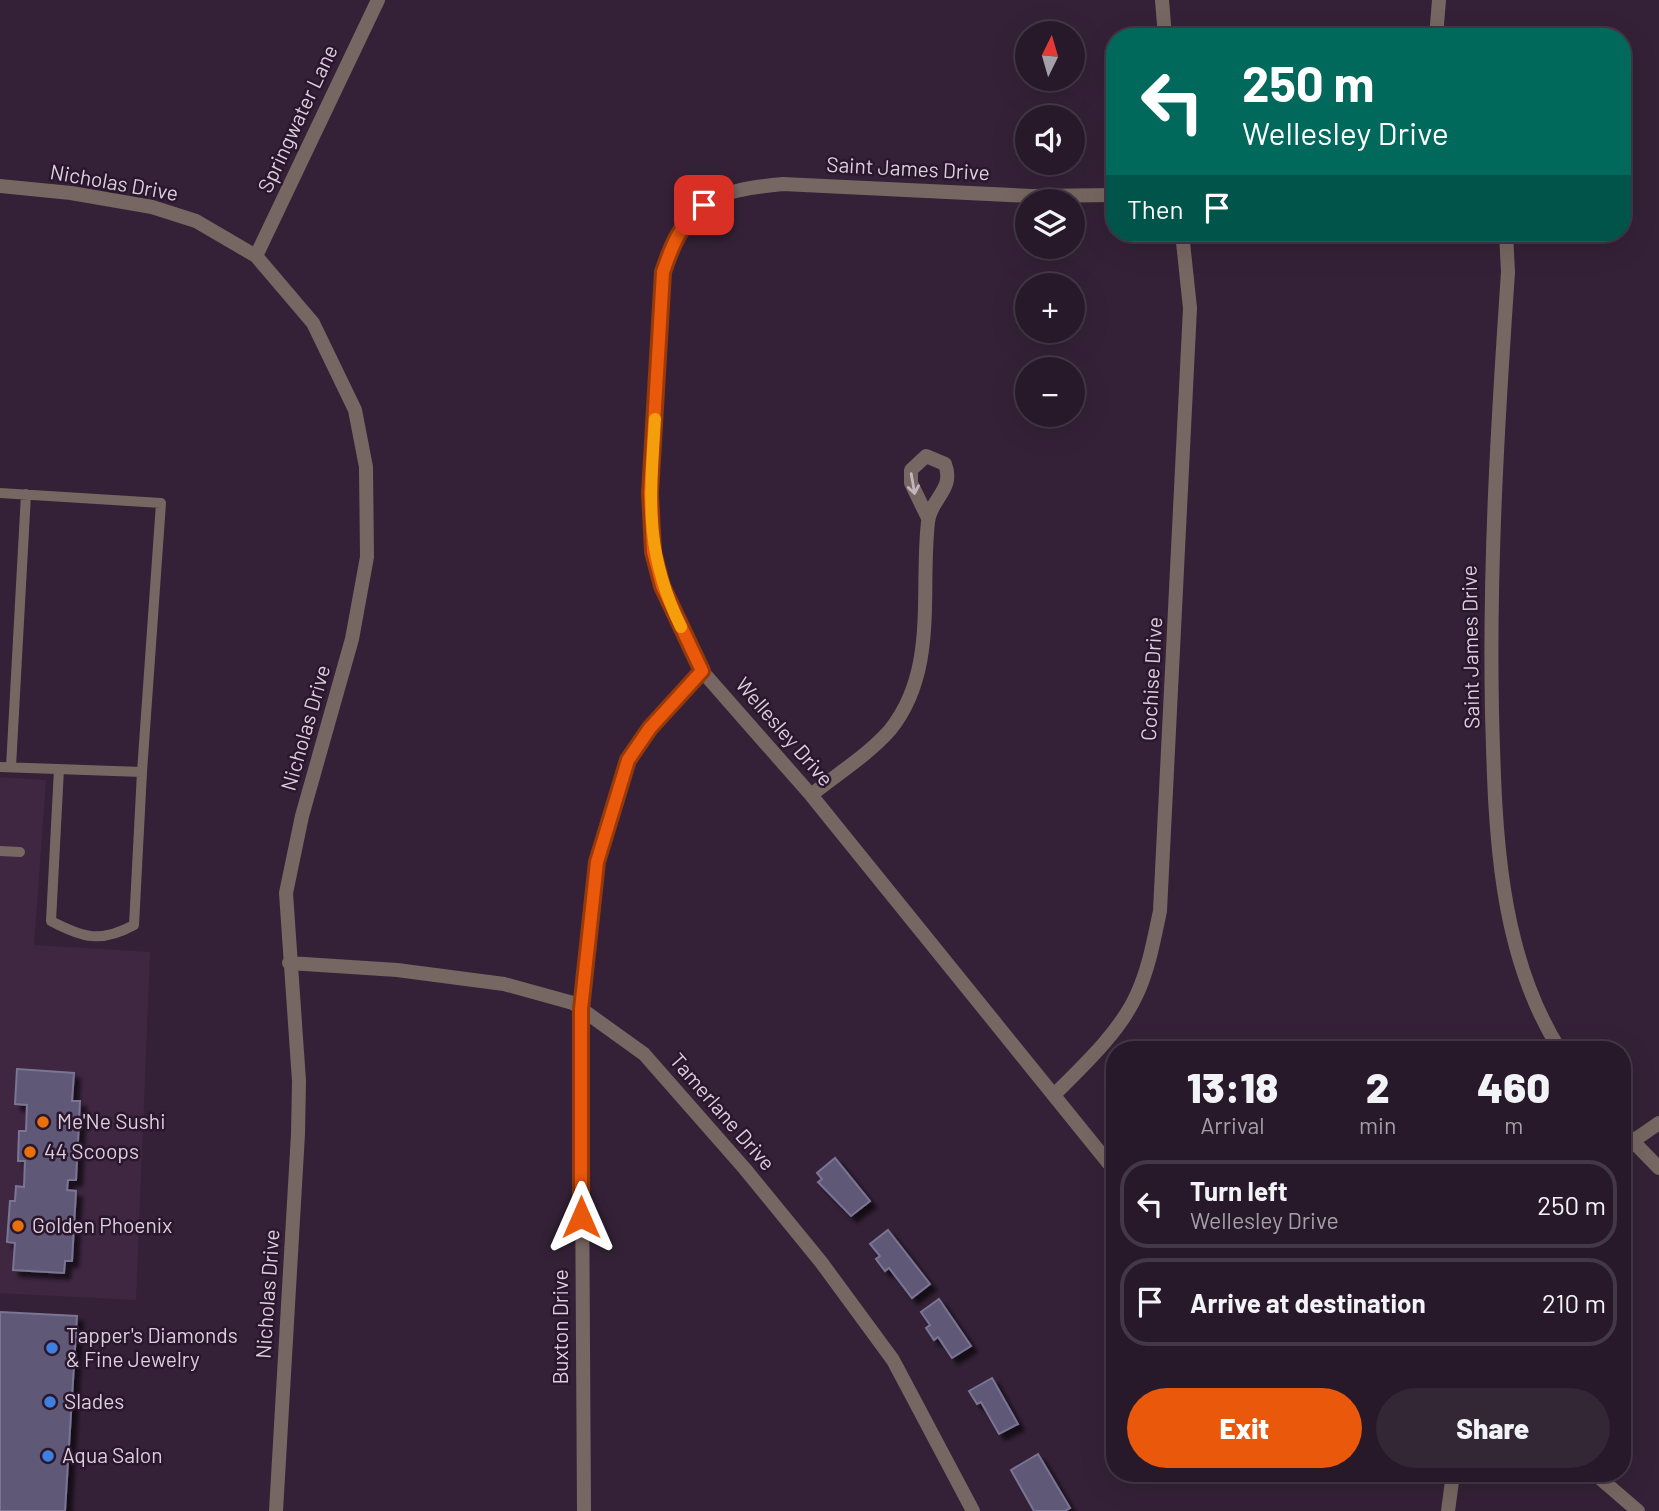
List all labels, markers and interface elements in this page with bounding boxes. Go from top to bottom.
north arrow [1015,21,1085,91]
map controls [1015,21,1085,427]
street label: Springwater Lane [251,40,342,196]
text: 250 m [1242,53,1375,112]
icon: left [1127,56,1218,147]
button: sound [1015,105,1085,175]
text: Wellesley Drive [1242,113,1449,151]
street label: Saint James Drive [826,151,990,184]
street label: Nicholas Drive [48,158,180,205]
pin [674,175,734,235]
icon: arrive [685,186,723,224]
button: layers [1015,189,1085,259]
icon: arrive [1198,189,1236,227]
text: Then [1127,193,1184,224]
button: + [1015,273,1085,343]
button: − [1015,357,1085,427]
one-way arrow [907,472,921,495]
street label: Saint James Drive [1456,565,1483,729]
street label: Cochise Drive [1135,616,1166,742]
street label: Nicholas Drive [275,662,334,793]
street label: Wellesley Drive [731,672,839,790]
street label: Tamerlane Drive [665,1047,781,1175]
text: 13:18 [1187,1061,1278,1111]
text: 2 [1366,1061,1390,1111]
text: 460 [1477,1061,1550,1111]
place label: Me'Ne Sushi [57,1108,166,1133]
text: Arrival [1200,1111,1265,1139]
text: min [1359,1111,1396,1139]
text: m [1504,1111,1523,1139]
marker: Me'Ne Sushi [35,1114,51,1130]
place label: 44 Scoops [44,1138,139,1163]
marker: 44 Scoops [22,1144,38,1160]
text: Turn left [1190,1175,1288,1206]
position arrow [544,1180,618,1254]
icon: left [1131,1185,1169,1223]
text: 250 m [1537,1189,1606,1220]
text: Wellesley Drive [1190,1206,1339,1234]
place label: Golden Phoenix [32,1212,172,1237]
marker: Golden Phoenix [10,1218,26,1234]
street label: Nicholas Drive [250,1228,283,1359]
street label: Buxton Drive [547,1269,572,1385]
icon: arrive [1131,1283,1169,1321]
text: Arrive at destination [1190,1287,1426,1318]
text: 210 m [1542,1287,1606,1318]
place label: Tapper's Diamonds & Fine Jewelry [66,1322,238,1371]
marker: Tapper's Diamonds & Fine Jewelry [44,1340,60,1356]
place label: Slades [64,1388,124,1413]
button: Exit [1127,1388,1362,1468]
button: Share [1376,1388,1610,1468]
marker: Slades [42,1394,58,1410]
place label: Aqua Salon [62,1442,163,1467]
marker: Aqua Salon [40,1448,56,1464]

